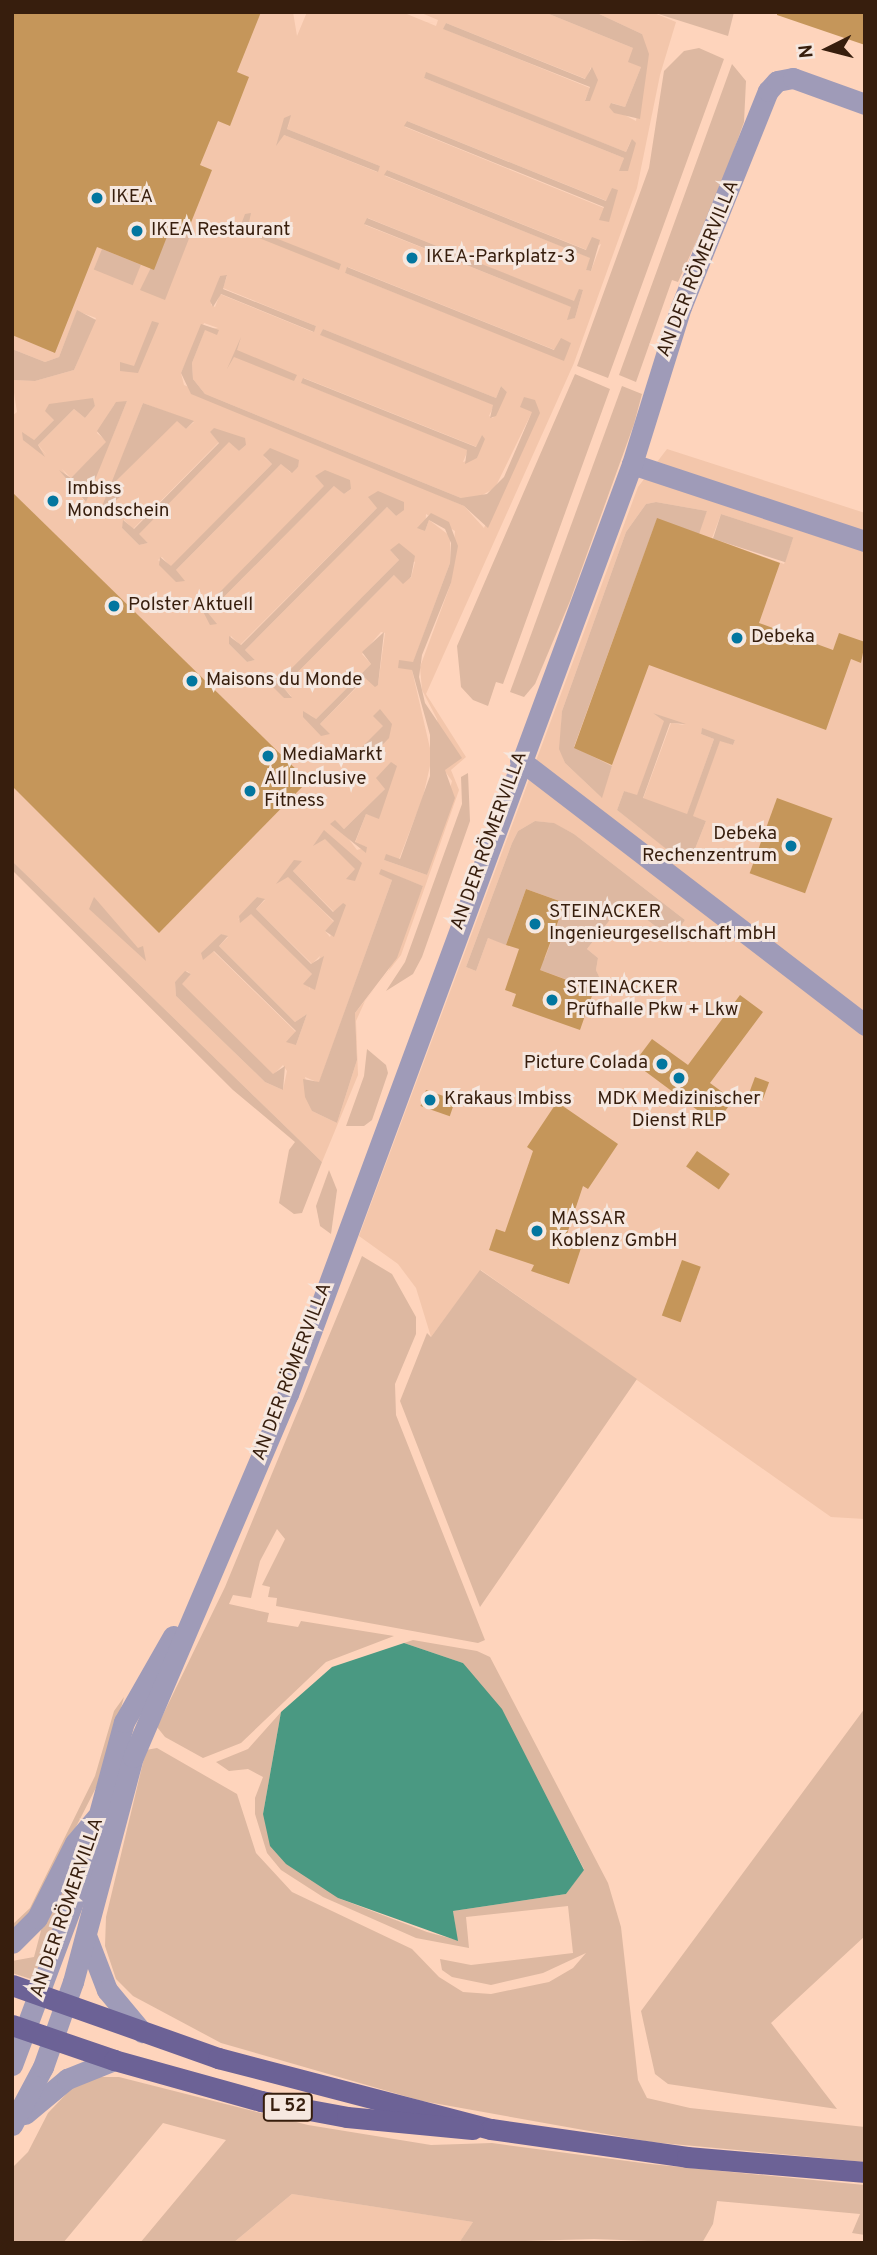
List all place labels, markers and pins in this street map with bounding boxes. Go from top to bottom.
place label: IKEA [111,187,153,209]
marker: IKEA [89,190,105,206]
place label: IKEA Restaurant [151,220,291,242]
marker: IKEA Restaurant [129,223,145,239]
place label: IKEA-Parkplatz-3 [426,247,575,269]
marker: IKEA-Parkplatz-3 [404,250,420,266]
place label: Imbiss Mondschein [67,479,169,523]
marker: Imbiss Mondschein [45,493,61,509]
place label: Polster Aktuell [128,595,254,617]
marker: Polster Aktuell [106,598,122,614]
place label: Debeka [751,627,815,649]
marker: Debeka [729,630,745,646]
place label: Maisons du Monde [206,670,362,692]
marker: Maisons du Monde [184,673,200,689]
place label: MediaMarkt [282,745,383,767]
marker: MediaMarkt [260,748,276,764]
place label: All Inclusive Fitness [264,769,366,813]
marker: All Inclusive Fitness [242,783,258,799]
place label: Debeka Rechenzentrum [642,824,777,868]
marker: Debeka Rechenzentrum [783,838,799,854]
place label: STEINACKER Ingenieurgesellschaft mbH [549,902,777,946]
marker: STEINACKER Ingenieurgesellschaft mbH [527,916,543,932]
place label: STEINACKER Prüfhalle Pkw + Lkw [566,978,738,1022]
marker: STEINACKER Prüfhalle Pkw + Lkw [544,992,560,1008]
place label: Picture Colada [524,1053,648,1075]
marker: Picture Colada [654,1056,670,1072]
marker: MDK Medizinischer Dienst RLP [671,1070,687,1086]
place label: Krakaus Imbiss [444,1089,572,1111]
place label: MDK Medizinischer Dienst RLP [597,1089,761,1133]
marker: Krakaus Imbiss [422,1092,438,1108]
place label: MASSAR Koblenz GmbH [551,1209,678,1253]
marker: MASSAR Koblenz GmbH [529,1223,545,1239]

